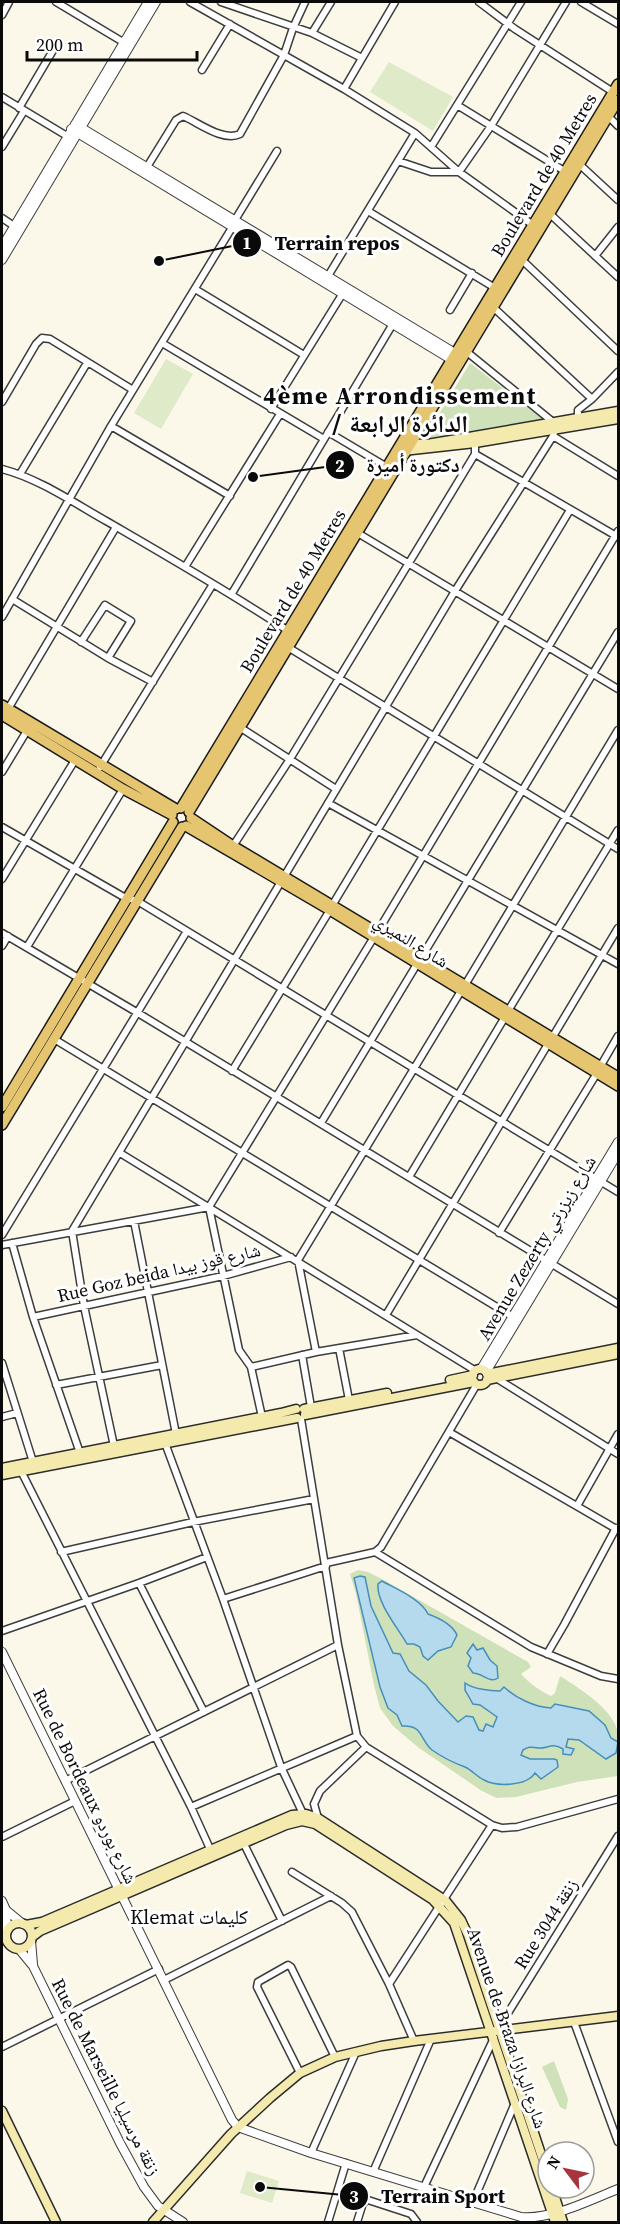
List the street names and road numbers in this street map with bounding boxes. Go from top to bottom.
street label: Boulevard de 40 Metres [485,88,602,261]
street label: Boulevard de 40 Metres [234,504,351,677]
street label: شارع النميري [368,908,454,976]
street label: Avenue Zezerty شارع زيزرتي [471,1151,604,1346]
street label: Rue Goz beida شارع قوز بيدا [55,1237,263,1308]
street label: Rue de Bordeaux شارع بوردو [27,1684,144,1888]
street label: Rue 3044 زنقة [508,1874,583,1974]
street label: Avenue de Braza شارع البرازا [461,1924,554,2132]
street label: Rue de Marseille زنقة مرسيليا [46,1974,167,2180]

